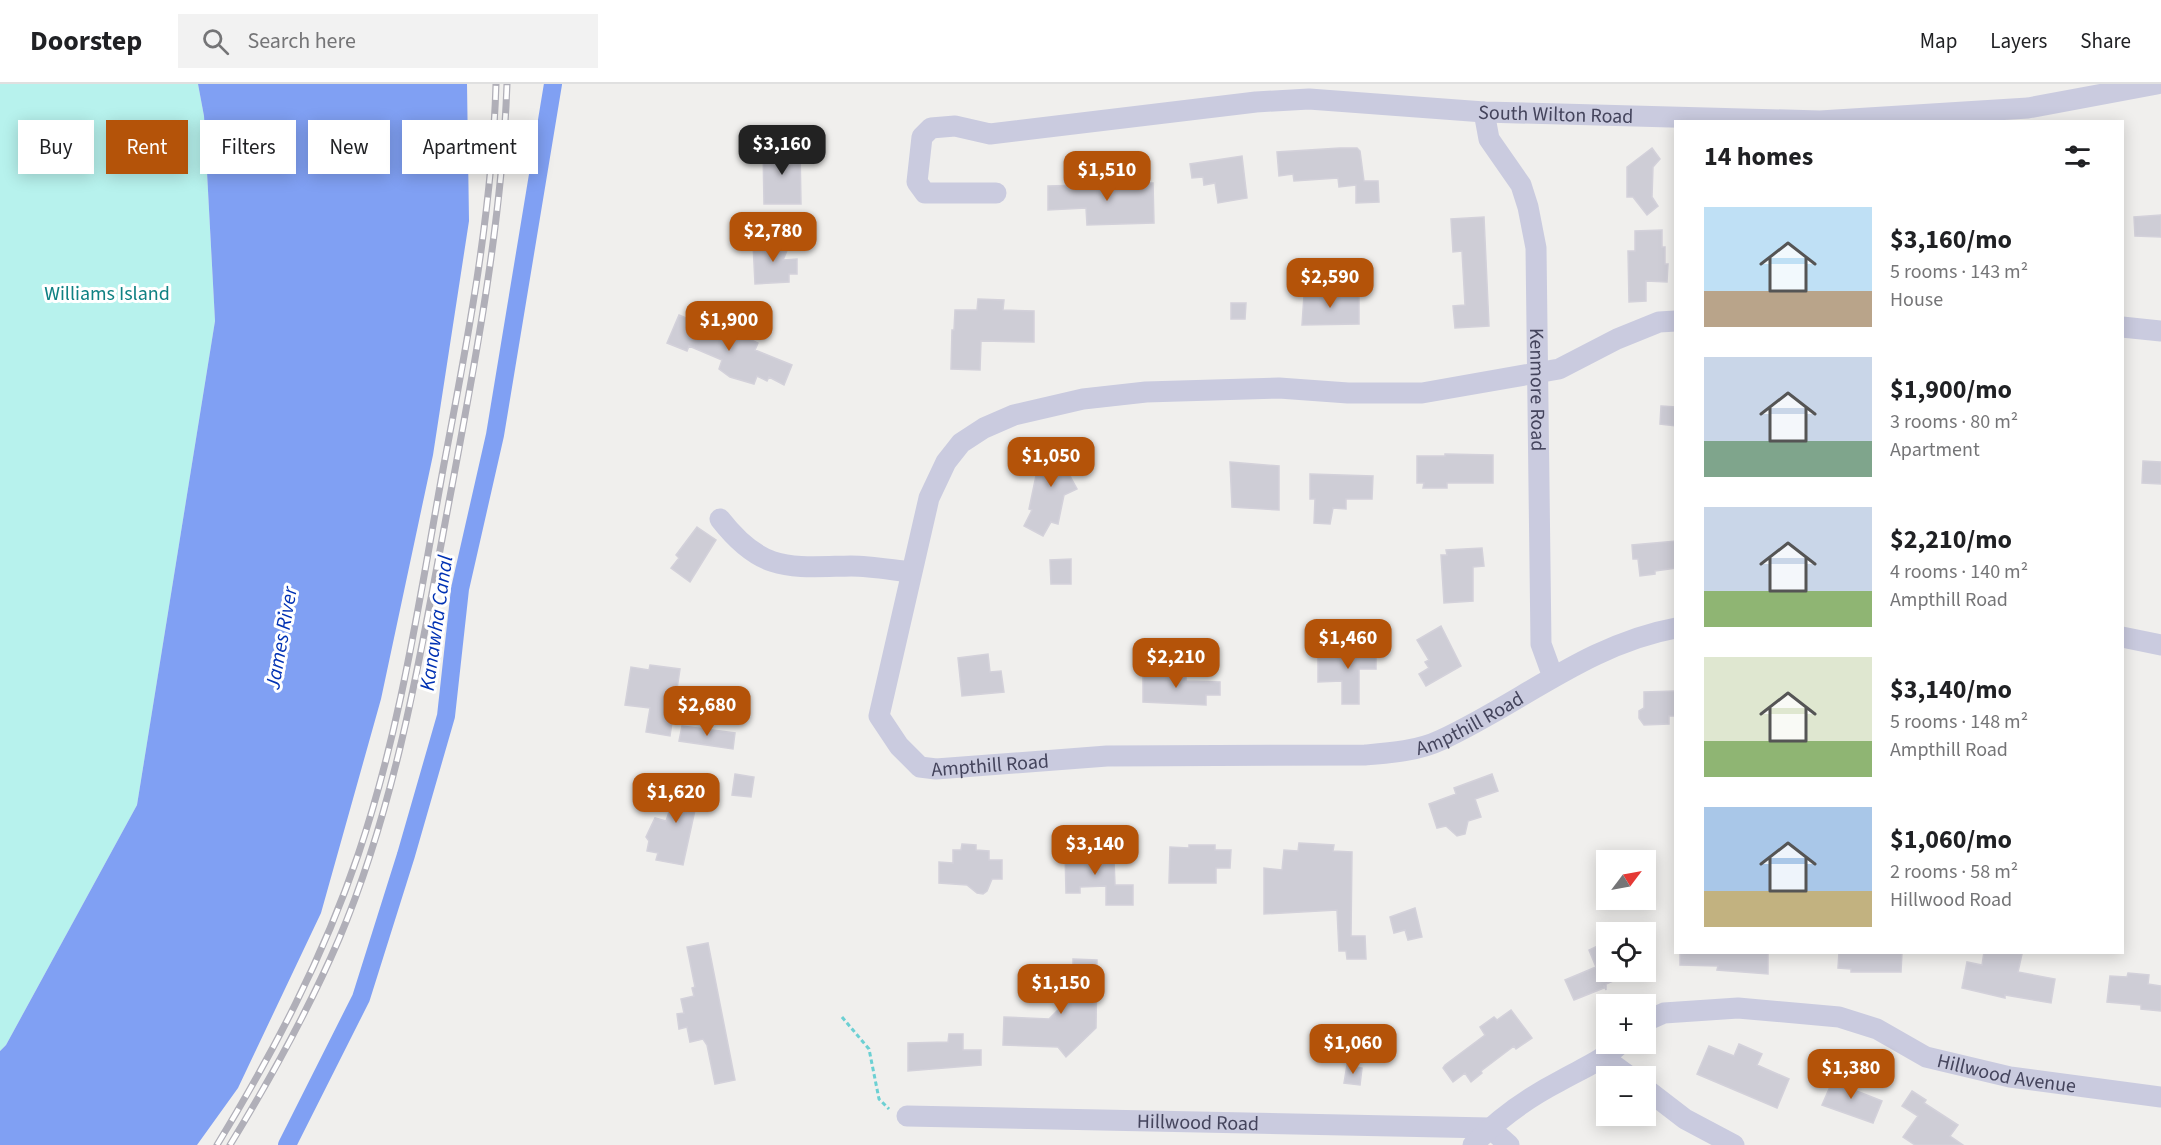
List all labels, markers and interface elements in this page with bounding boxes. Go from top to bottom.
search box [178,14,598,68]
text: Doorstep [30,21,142,61]
icon: search [199,25,232,58]
text: Search here [247,25,356,57]
text: Map [1920,26,1957,56]
text: Layers [1990,26,2047,56]
text: Share [2080,26,2131,56]
street label: South Wilton Road [1477,99,1634,131]
chip: Buy [18,120,94,174]
chip: Rent [106,120,188,174]
chip: Filters [200,120,296,174]
chip: New [308,120,390,174]
chip: Apartment [402,120,538,174]
pin: $3,160 [733,125,831,176]
text: $3,160 [753,130,811,158]
text: 14 homes [1704,138,1813,175]
icon: filters [2061,140,2094,173]
pin: $1,510 [1058,151,1156,202]
text: $1,510 [1078,156,1136,184]
pin: $2,780 [724,212,822,263]
text: $2,780 [744,217,802,245]
text: $3,160/mo [1890,221,2012,258]
icon: home [1752,231,1824,303]
pin: $2,590 [1281,258,1379,309]
text: 5 rooms · 143 m² [1890,258,2028,286]
text: $2,590 [1301,263,1359,291]
park label: Williams Island [44,280,170,308]
text: House [1890,286,1943,314]
pin: $1,900 [680,301,778,352]
text: $1,900 [700,306,758,334]
street label: Kenmore Road [1522,328,1552,452]
text: $1,900/mo [1890,371,2012,408]
icon: home [1752,381,1824,453]
text: 3 rooms · 80 m² [1890,408,2018,436]
text: Apartment [1890,436,1980,464]
pin: $1,050 [1002,437,1100,488]
text: $1,050 [1022,442,1080,470]
text: $2,210/mo [1890,521,2012,558]
icon: home [1752,531,1824,603]
water label: Kanawha Canal [412,552,460,693]
text: 4 rooms · 140 m² [1890,558,2028,586]
water label: James River [257,584,305,693]
text: Ampthill Road [1890,586,2008,614]
pin: $1,460 [1299,619,1397,670]
text: $1,460 [1319,624,1377,652]
pin: $2,210 [1127,638,1225,689]
text: $2,210 [1147,643,1205,671]
text: $3,140/mo [1890,671,2012,708]
icon: home [1752,681,1824,753]
street label: Ampthill Road [1413,685,1529,763]
pin: $2,680 [658,686,756,737]
text: $2,680 [678,691,736,719]
text: 5 rooms · 148 m² [1890,708,2028,736]
text: Ampthill Road [1890,736,2008,764]
street label: Ampthill Road [930,747,1050,784]
pin: $1,620 [627,773,725,824]
text: $1,620 [647,778,705,806]
text: $1,060/mo [1890,821,2012,858]
pin: $3,140 [1046,825,1144,876]
text: $3,140 [1066,830,1124,858]
icon: home [1752,831,1824,903]
north arrow [1596,850,1656,910]
map controls [1596,850,1656,1126]
text: 2 rooms · 58 m² [1890,858,2018,886]
text: Hillwood Road [1890,886,2012,914]
button: locate [1596,922,1656,982]
pin: $1,150 [1012,964,1110,1015]
text: $1,150 [1032,969,1090,997]
button: + [1596,994,1656,1054]
pin: $1,060 [1304,1024,1402,1075]
text: $1,060 [1324,1029,1382,1057]
street label: Hillwood Avenue [1934,1047,2078,1101]
pin: $1,380 [1802,1049,1900,1100]
text: $1,380 [1822,1054,1880,1082]
button: − [1596,1066,1656,1126]
street label: Hillwood Road [1137,1108,1259,1138]

